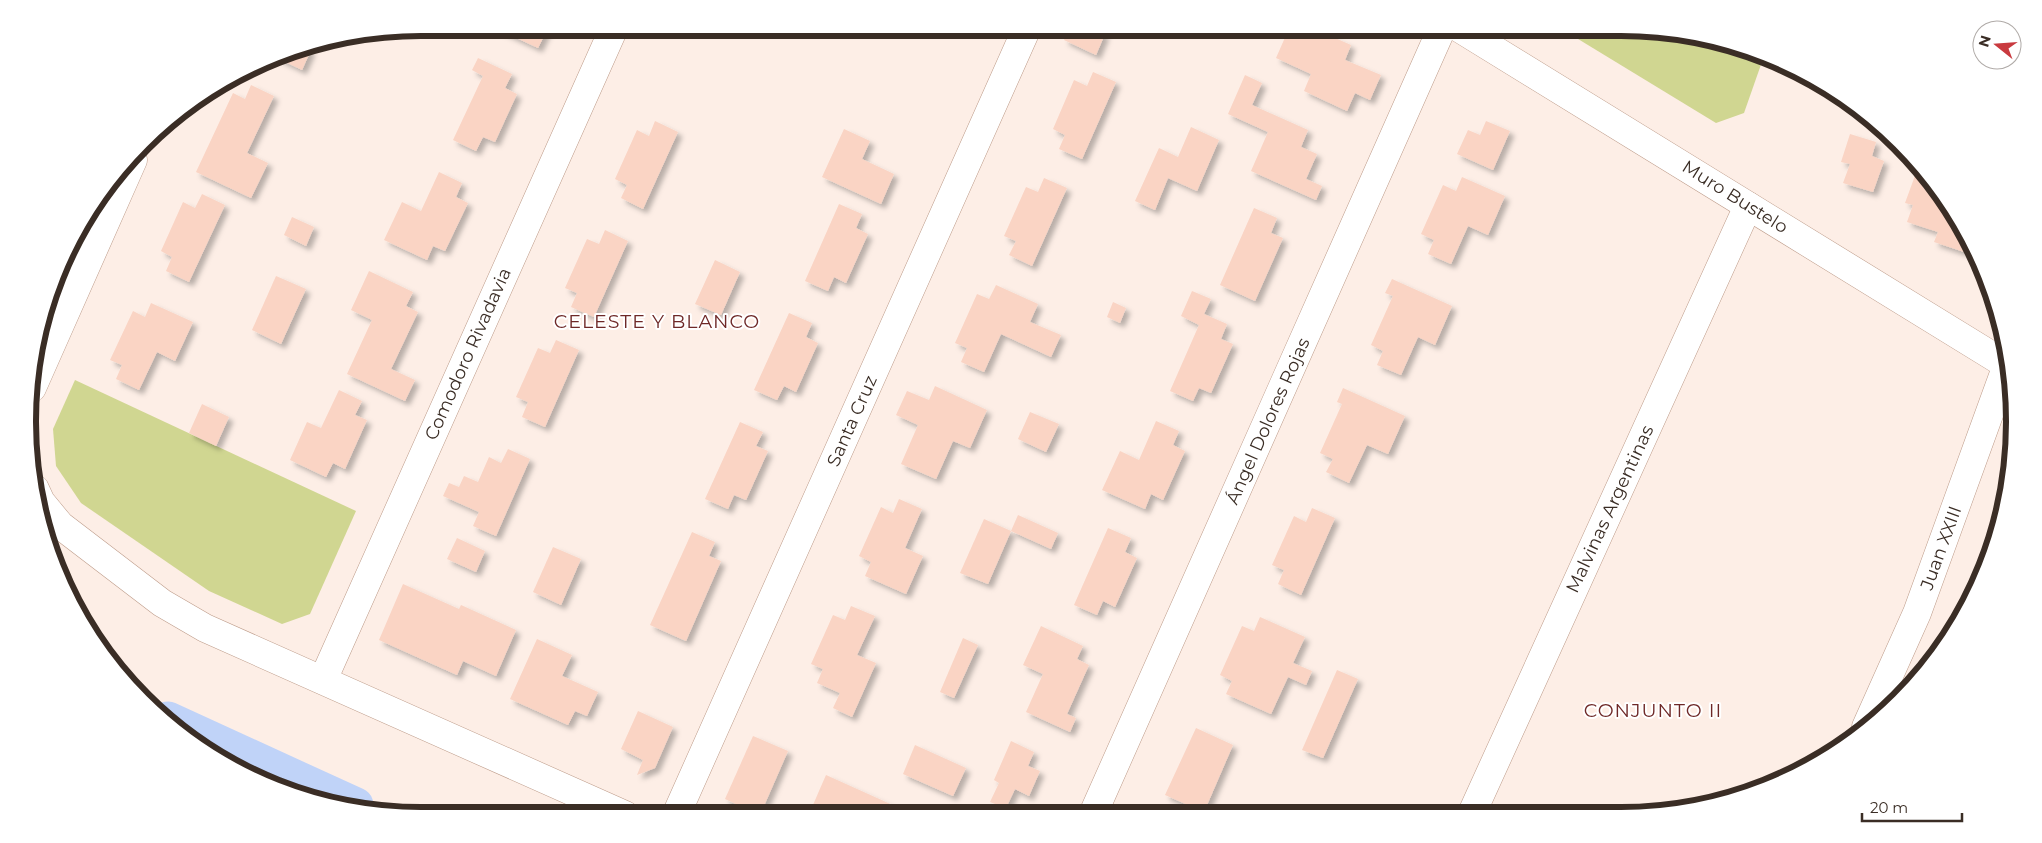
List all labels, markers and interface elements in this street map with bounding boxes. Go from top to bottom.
north arrow [1972,20,2022,70]
text: N [1974,33,1995,49]
street label: Muro Bustelo [1678,156,1792,238]
street label: Comodoro Rivadavia [420,264,516,444]
district label: CELESTE Y BLANCO [554,310,760,333]
street label: Ángel Dolores Rojas [1221,334,1315,508]
street label: Santa Cruz [822,372,882,470]
street label: Malvinas Argentinas [1561,421,1659,596]
street label: Juan XXIII [1915,503,1966,594]
district label: CONJUNTO II [1584,699,1722,722]
scale bar [1862,790,1962,822]
text: 20 m [1870,798,1908,817]

